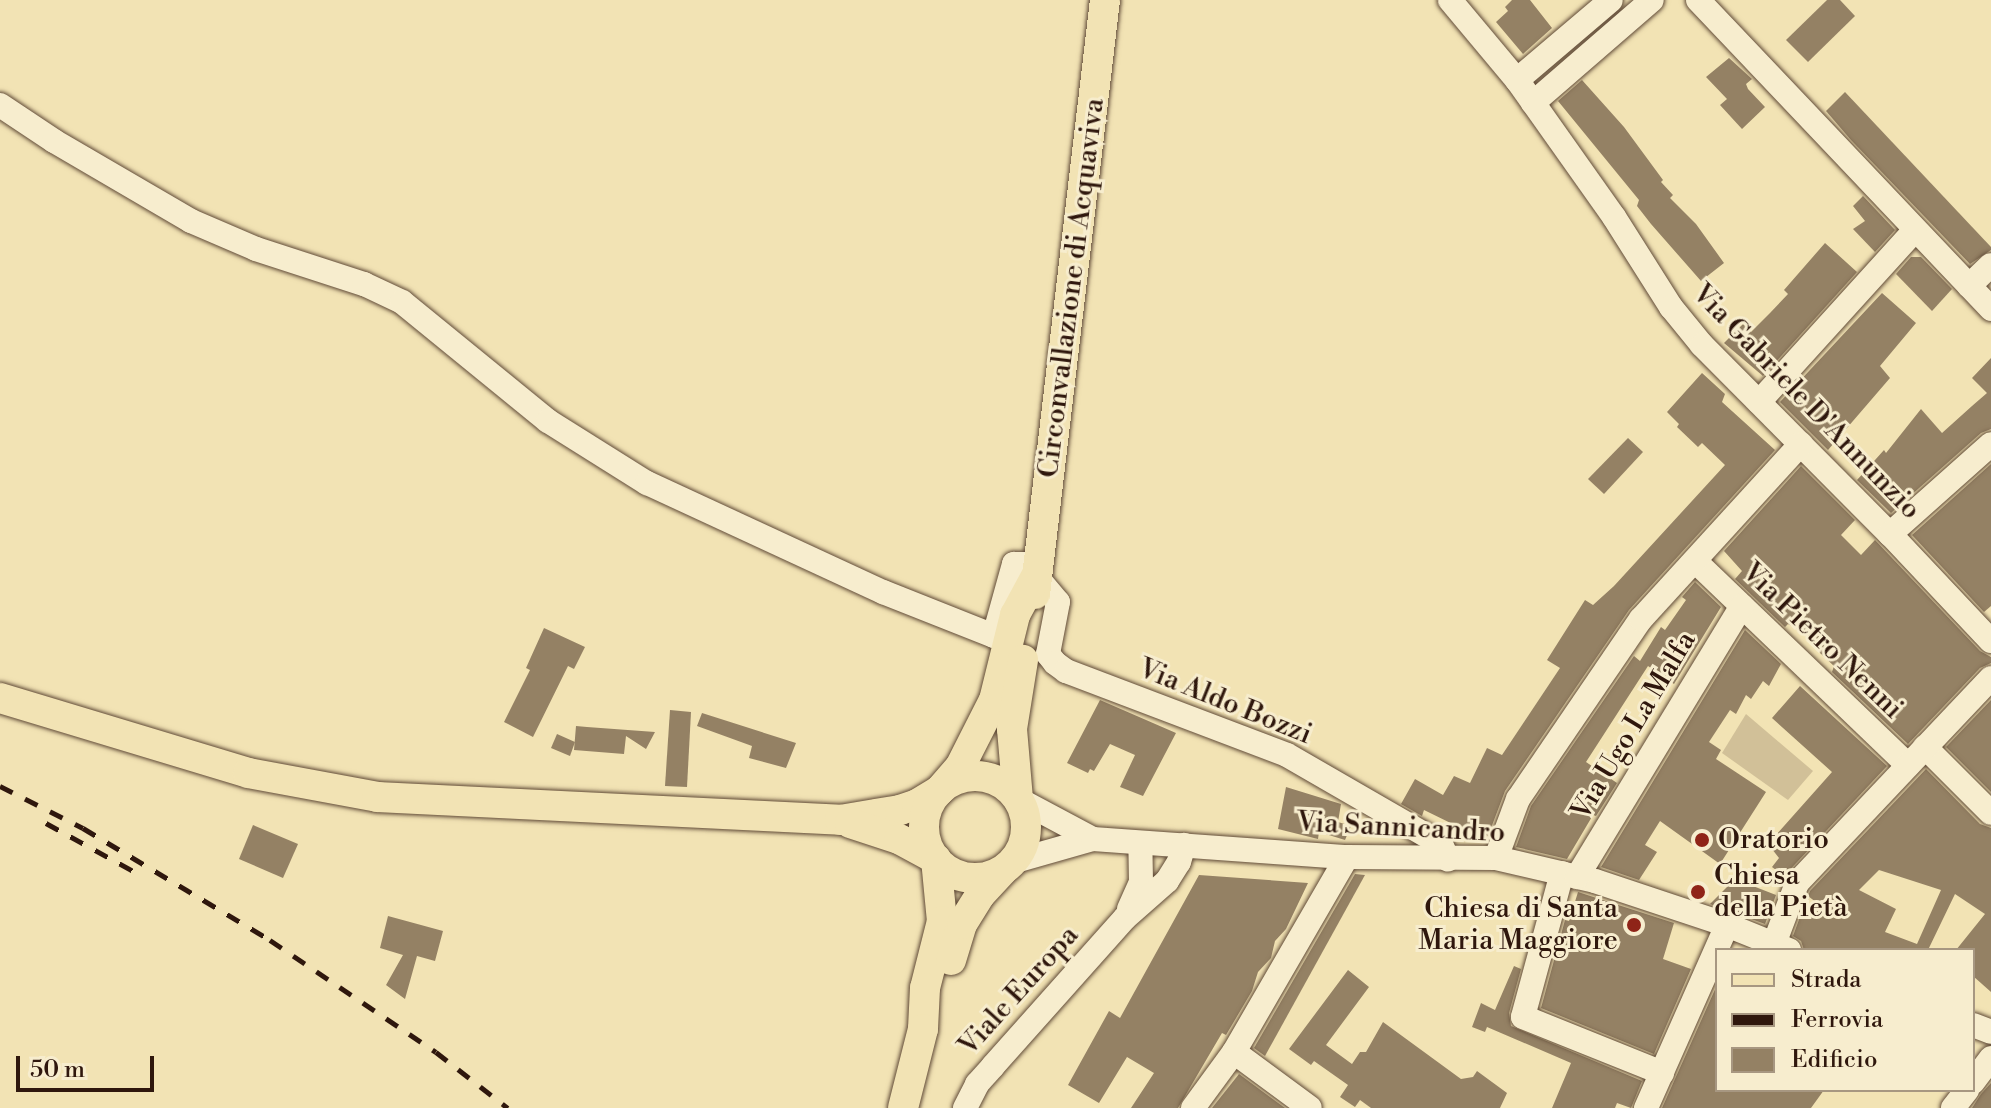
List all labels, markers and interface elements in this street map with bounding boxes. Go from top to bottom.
street label: Circonvallazione di Acquaviva [1032,96,1112,480]
street label: Via Gabriele D'Annunzio [1685,277,1927,527]
street label: Via Pietro Nenni [1735,556,1909,726]
street label: Via Ugo La Malfa [1565,626,1703,826]
street label: Via Aldo Bozzi [1133,652,1317,752]
street label: Via Sannicandro [1296,806,1506,850]
place label: Oratorio [1718,823,1829,857]
marker: Oratorio [1693,831,1711,849]
place label: Chiesa della Pietà [1714,859,1848,925]
marker: Chiesa della Pietà [1689,883,1707,901]
place label: Chiesa di Santa Maria Maggiore [1418,892,1618,958]
marker: Chiesa di Santa Maria Maggiore [1625,916,1643,934]
street label: Viale Europa [952,919,1086,1063]
legend [1715,948,1975,1092]
text: Strada [1791,965,1861,995]
text: Ferrovia [1791,1005,1883,1035]
scale bar [20,1040,158,1090]
text: Edificio [1791,1045,1877,1075]
text: 50 m [30,1055,85,1085]

